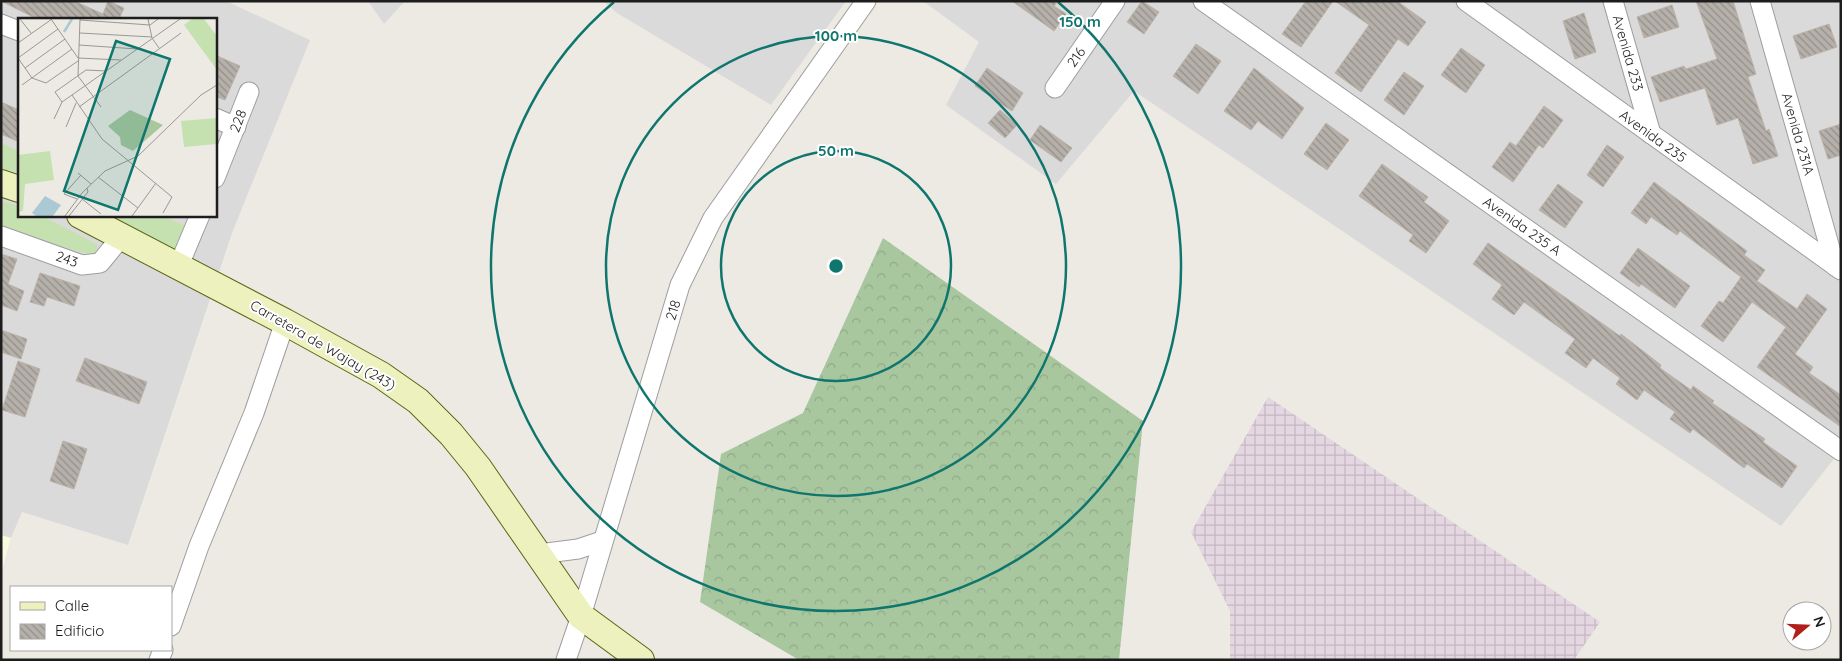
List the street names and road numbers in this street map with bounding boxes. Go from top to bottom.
street label: Avenida 233 [1609,13,1647,93]
street label: 216 [1063,43,1090,71]
street label: Avenida 231A [1778,91,1818,177]
street label: Avenida 235 [1616,106,1690,166]
street label: 228 [225,107,251,135]
street label: Avenida 235 A [1479,192,1565,260]
street label: 243 [54,247,80,271]
street label: Carretera de Wajay (243) [247,296,399,394]
street label: 218 [661,298,685,322]

